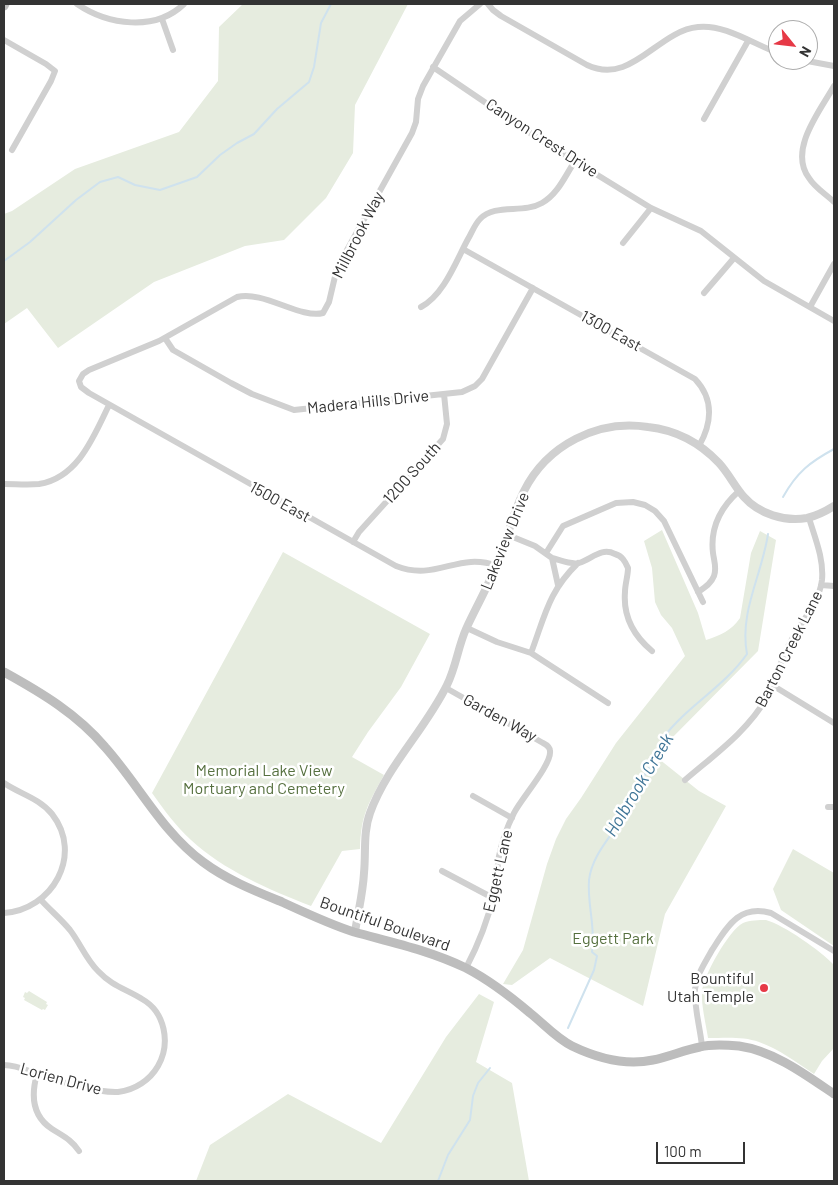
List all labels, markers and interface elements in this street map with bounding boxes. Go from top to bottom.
north arrow [768,20,818,70]
text: N [796,44,815,60]
street label: Canyon Crest Drive [482,95,602,181]
street label: Millbrook Way [328,188,388,282]
street label: 1300 East [577,306,645,356]
street label: Madera Hills Drive [306,386,430,418]
street label: 1200 South [379,438,445,508]
street label: 1500 East [246,477,314,527]
street label: Lakeview Drive [477,489,533,593]
street label: Barton Creek Lane [751,587,827,711]
street label: Garden Way [460,690,540,746]
water label: Holbrook Creek [600,730,678,840]
park label: Memorial Lake View Mortuary and Cemetery [183,761,345,799]
street label: Eggett Lane [479,828,517,914]
street label: Bountiful Boulevard [317,893,453,955]
park label: Eggett Park [572,929,654,949]
place label: Bountiful Utah Temple [667,969,754,1007]
marker: Bountiful Utah Temple [758,982,770,994]
street label: Lorien Drive [18,1059,104,1099]
scale bar [658,1132,747,1164]
text: 100 m [664,1142,702,1160]

